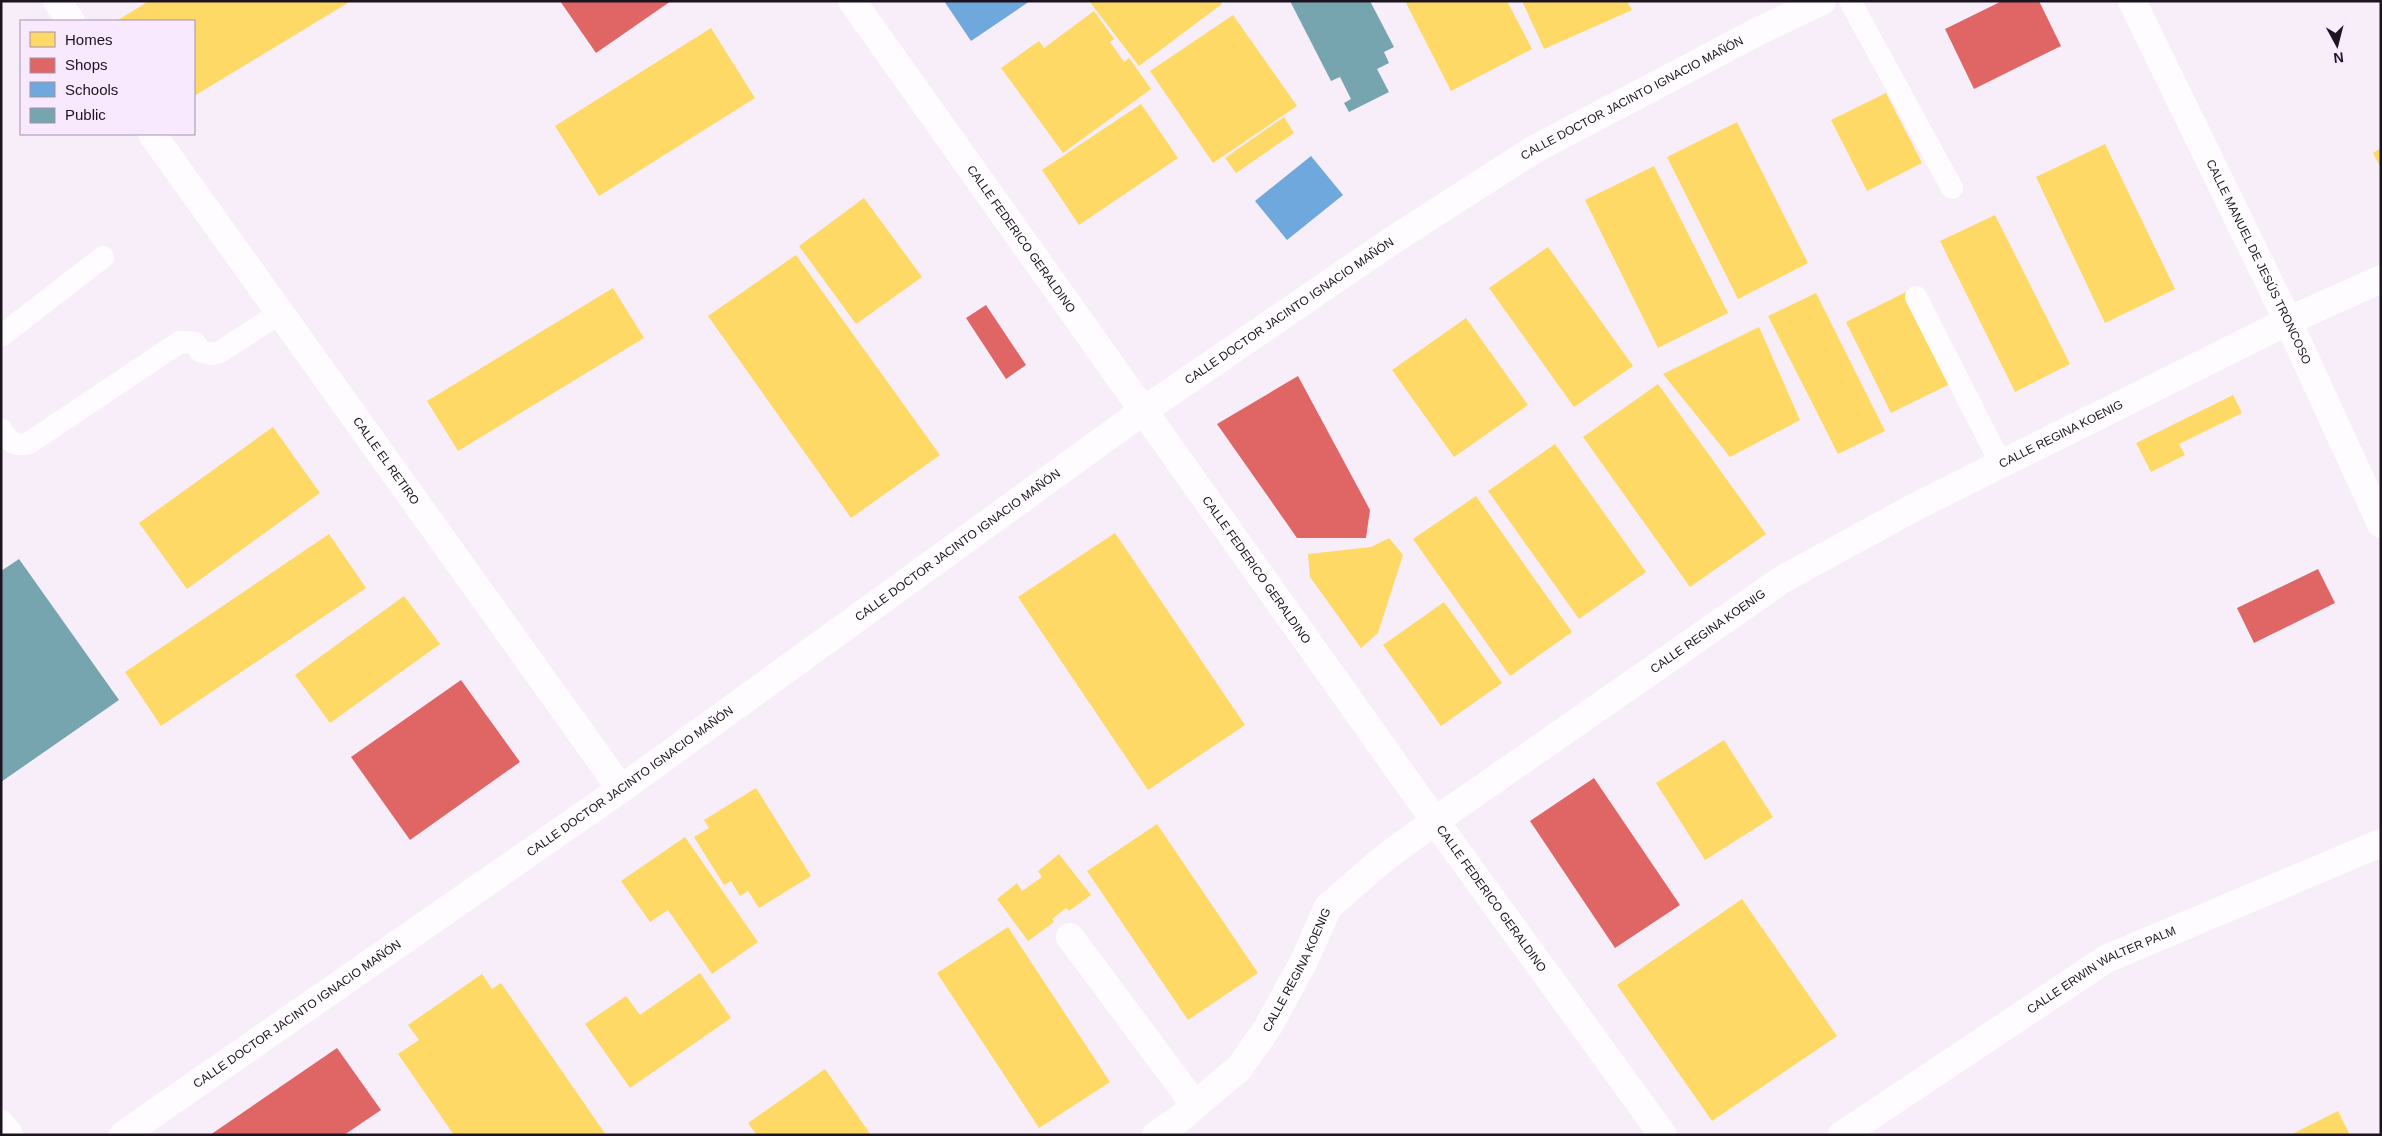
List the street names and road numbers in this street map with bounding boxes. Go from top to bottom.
street label: CALLE DOCTOR JACINTO IGNACIO MAÑÓN [1518,33,1746,163]
street label: CALLE MANUEL DE JESÚS TRONCOSO [2203,157,2314,366]
street label: CALLE FEDERICO GERALDINO [964,163,1078,315]
street label: CALLE DOCTOR JACINTO IGNACIO MAÑÓN [1182,235,1396,387]
street label: CALLE REGINA KOENIG [1997,397,2125,471]
street label: CALLE EL RETIRO [350,414,422,507]
street label: CALLE DOCTOR JACINTO IGNACIO MAÑÓN [852,466,1063,624]
street label: CALLE FEDERICO GERALDINO [1199,493,1314,646]
street label: CALLE REGINA KOENIG [1648,586,1768,676]
street label: CALLE DOCTOR JACINTO IGNACIO MAÑÓN [524,703,736,859]
street label: CALLE FEDERICO GERALDINO [1433,823,1549,975]
street label: CALLE REGINA KOENIG [1260,906,1334,1035]
street label: CALLE ERWIN WALTER PALM [2024,923,2178,1017]
street label: CALLE DOCTOR JACINTO IGNACIO MAÑÓN [190,937,404,1091]

